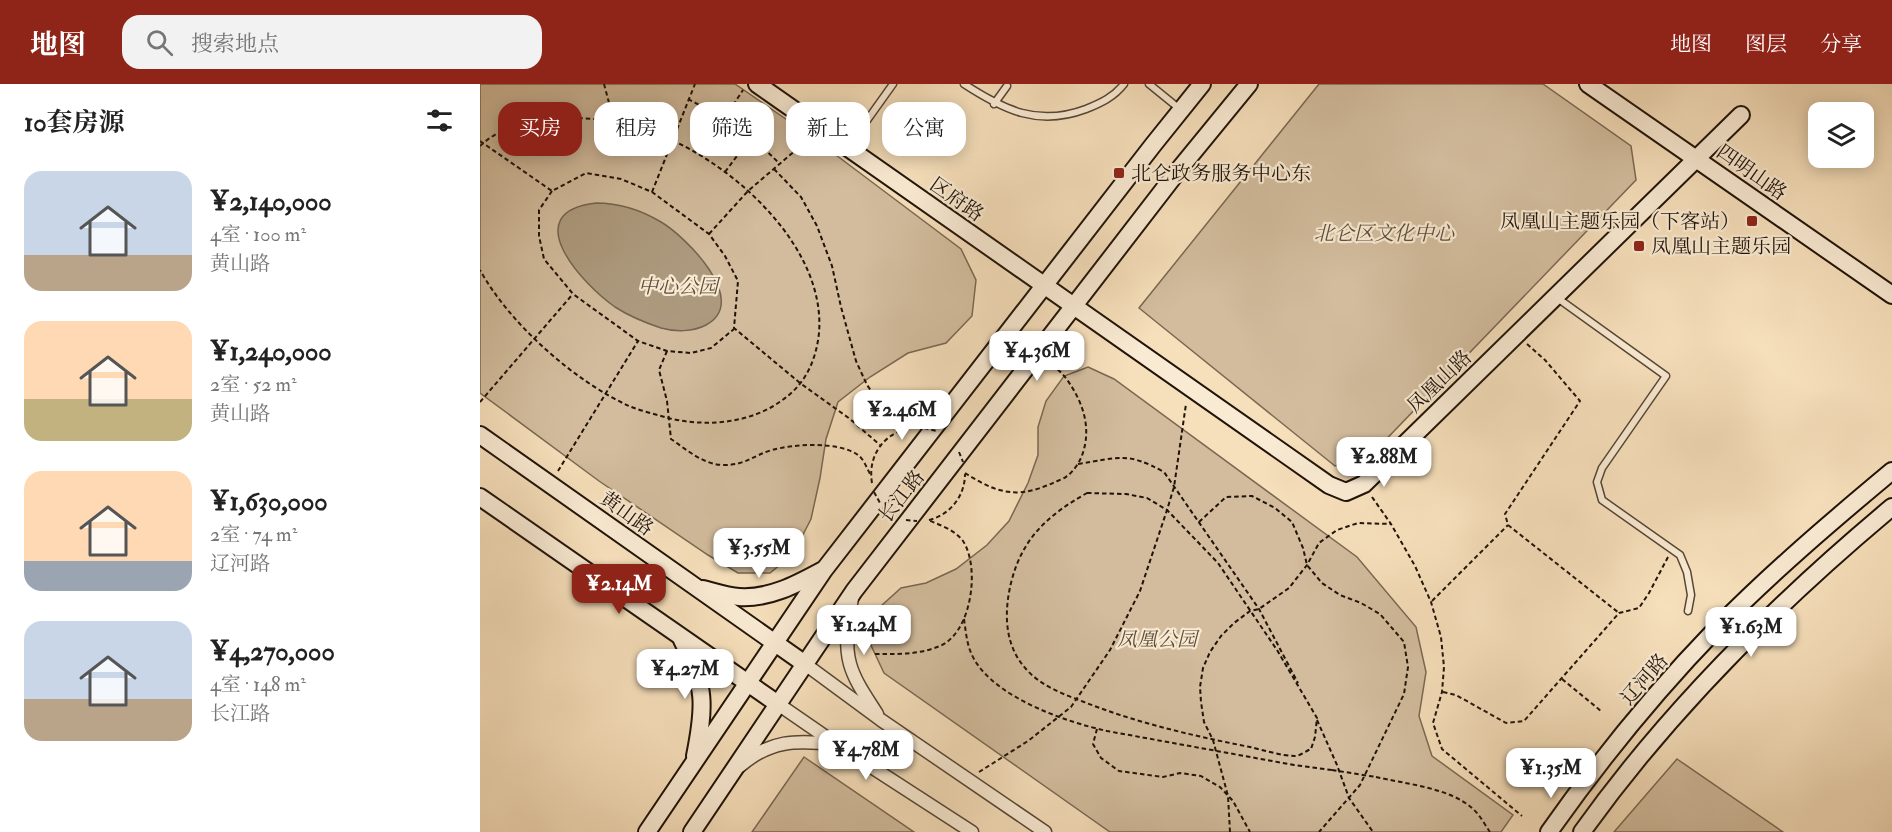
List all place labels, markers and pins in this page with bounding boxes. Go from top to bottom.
place label: 北仑政务服务中心东 [1131,161,1311,186]
marker: 北仑政务服务中心东 [1112,166,1126,180]
place label: 凤凰山主题乐园（下客站） [1500,209,1740,234]
marker: 凤凰山主题乐园（下客站） [1745,214,1759,228]
place label: 凤凰山主题乐园 [1651,234,1791,259]
marker: 凤凰山主题乐园 [1632,239,1646,253]
pin: ¥4.36M [988,331,1086,382]
pin: ¥2.46M [853,390,951,441]
pin: ¥2.88M [1335,437,1433,488]
pin: ¥3.55M [710,528,808,579]
pin: ¥2.14M [570,564,668,615]
pin: ¥1.24M [815,605,913,656]
pin: ¥1.63M [1702,607,1800,658]
pin: ¥4.27M [636,649,734,700]
pin: ¥4.78M [817,730,915,781]
pin: ¥1.35M [1502,748,1600,799]

